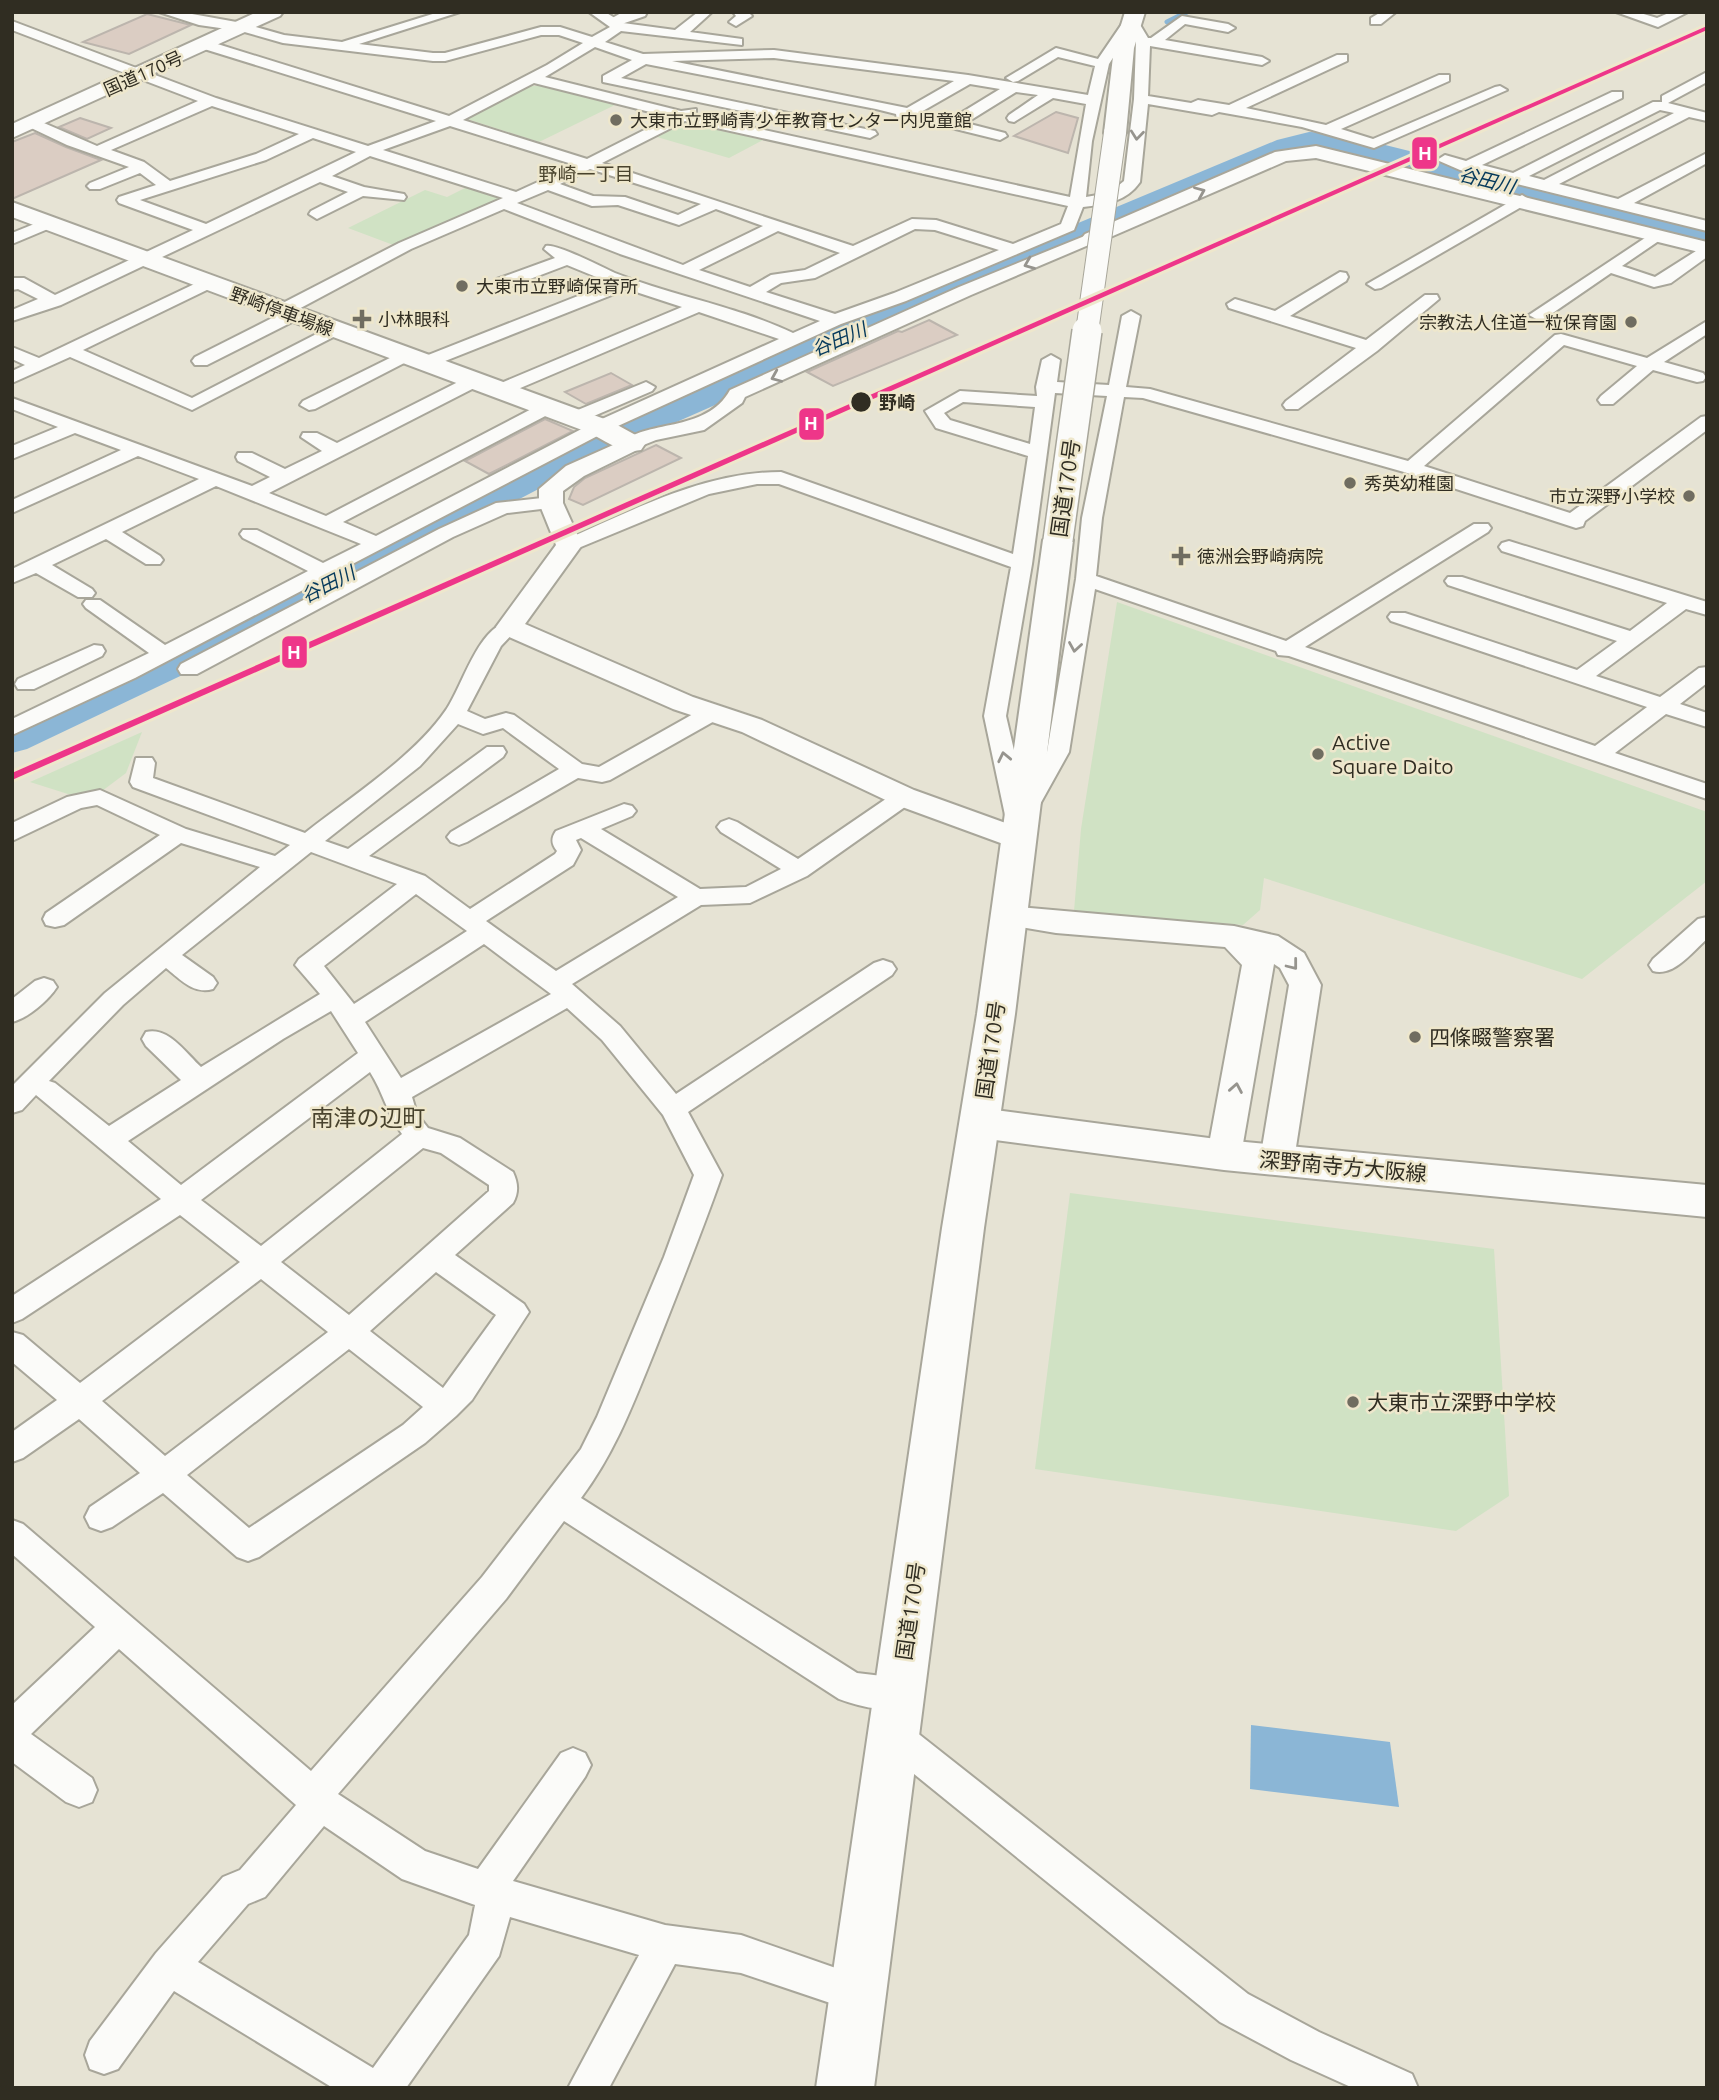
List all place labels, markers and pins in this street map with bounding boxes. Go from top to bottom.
place label: 大東市立野崎青少年教育センター内児童館 [630,110,972,130]
marker: 大東市立野崎青少年教育センター内児童館 [608,112,624,128]
place label: 大東市立野崎保育所 [476,276,638,296]
marker: 大東市立野崎保育所 [454,278,470,294]
marker: 小林眼科 [352,309,372,329]
place label: 小林眼科 [378,309,450,329]
place label: 宗教法人住道一粒保育園 [1419,312,1617,332]
marker: 宗教法人住道一粒保育園 [1623,314,1639,330]
marker: 野崎 [849,390,873,414]
place label: 野崎 [879,392,915,412]
place label: 秀英幼稚園 [1364,473,1454,493]
marker: 秀英幼稚園 [1342,475,1358,491]
place label: 市立深野小学校 [1549,486,1675,506]
marker: 市立深野小学校 [1681,488,1697,504]
marker: 徳洲会野崎病院 [1171,546,1191,566]
place label: 徳洲会野崎病院 [1197,546,1323,566]
place label: Active Square Daito [1332,730,1454,778]
marker: Active Square Daito [1310,746,1326,762]
place label: 四條畷警察署 [1429,1025,1555,1049]
marker: 四條畷警察署 [1407,1029,1423,1045]
place label: 大東市立深野中学校 [1367,1390,1556,1414]
marker: 大東市立深野中学校 [1345,1394,1361,1410]

